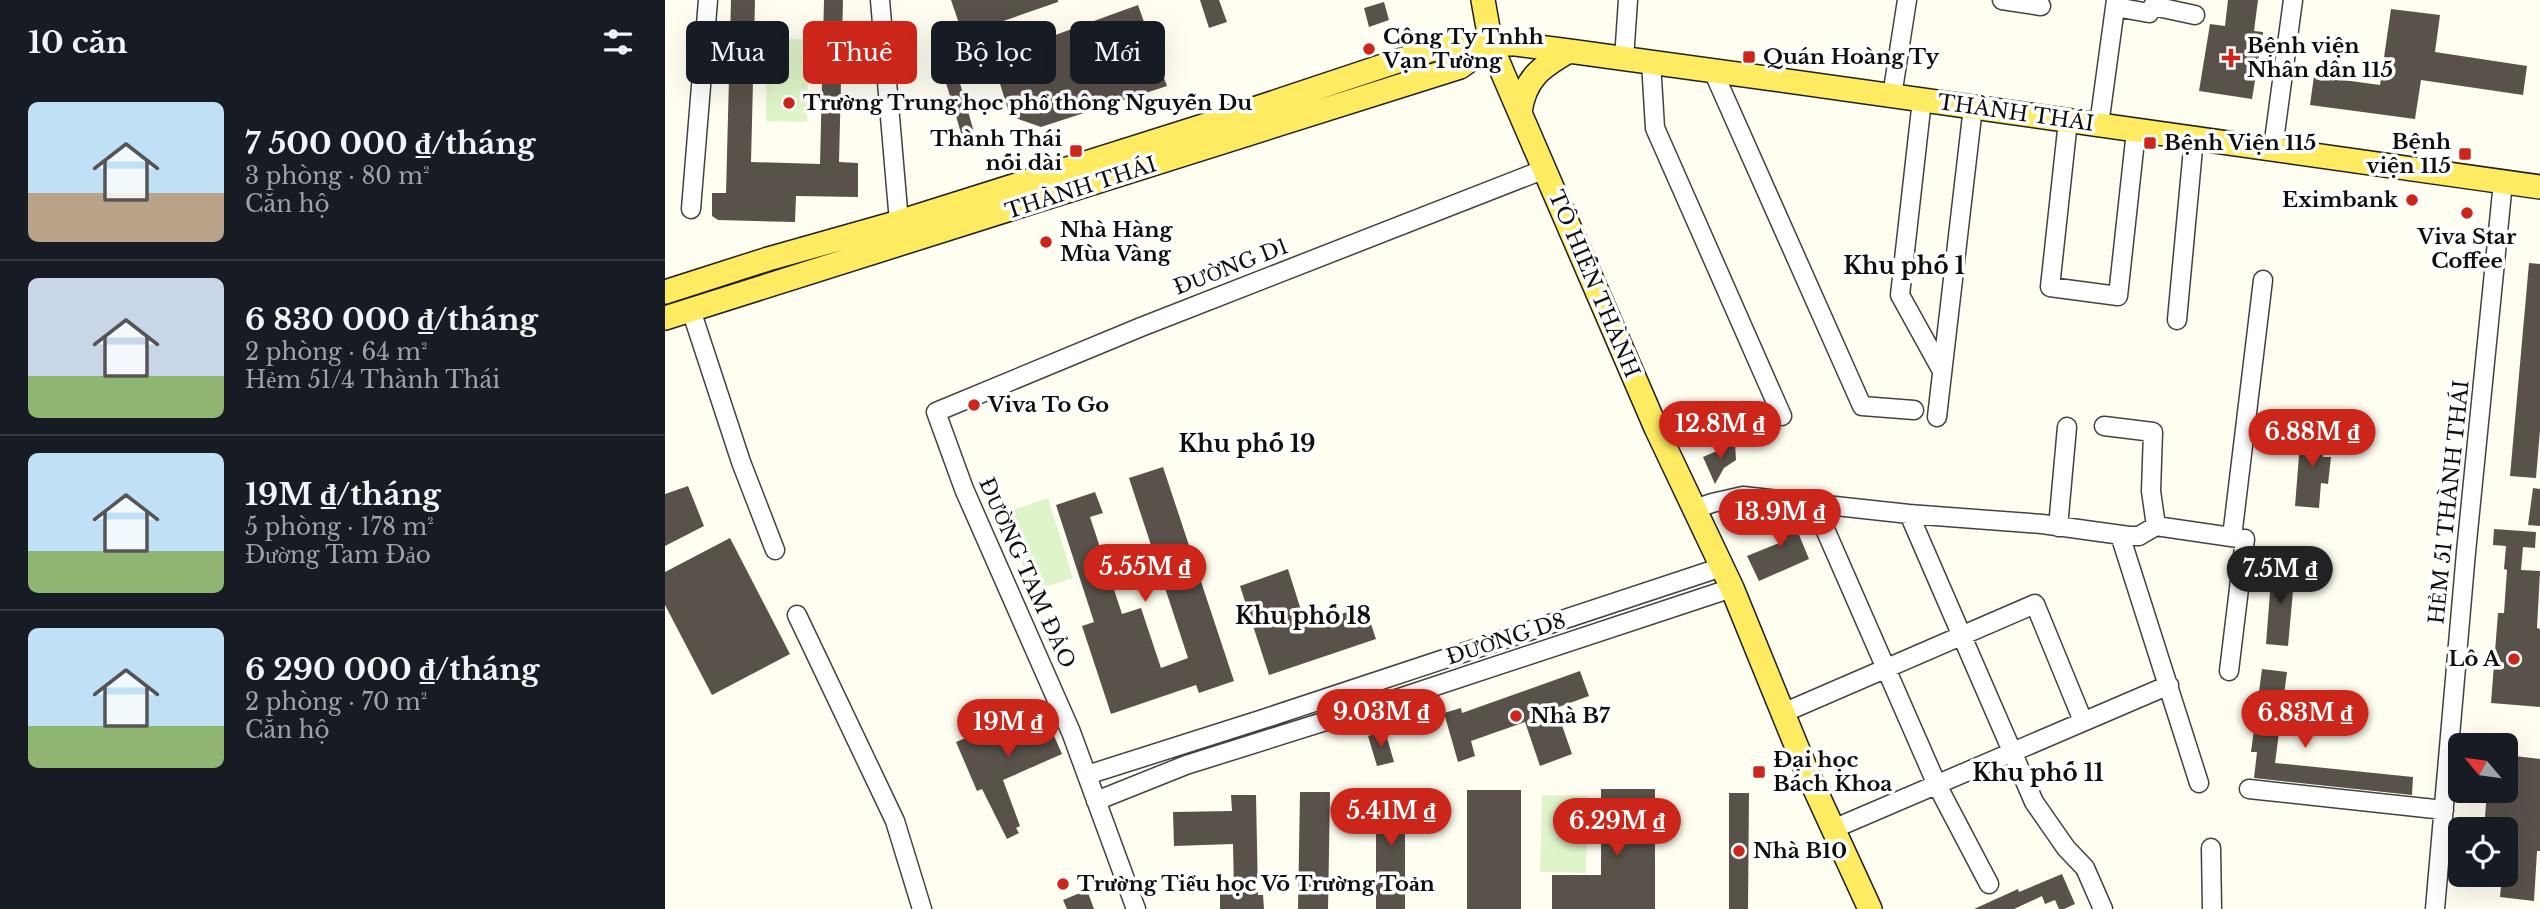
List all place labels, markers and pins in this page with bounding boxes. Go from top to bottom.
place label: Công Ty Tnhh Vạn Tường [1382,24,1544,74]
place label: Bệnh viện Nhân dân 115 [2247,33,2393,83]
marker: Công Ty Tnhh Vạn Tường [1361,41,1377,57]
place label: Quán Hoàng Ty [1763,44,1940,70]
marker: Bệnh viện Nhân dân 115 [2221,48,2241,68]
marker: Quán Hoàng Ty [1741,49,1757,65]
place label: Trường Trung học phổ thông Nguyễn Du [803,90,1252,116]
marker: Trường Trung học phổ thông Nguyễn Du [781,95,797,111]
place label: Thành Thái nối dài [930,126,1062,176]
place label: Bệnh viện 115 [2366,129,2451,179]
place label: Bệnh Viện 115 [2164,130,2316,156]
marker: Bệnh Viện 115 [2142,135,2158,151]
marker: Thành Thái nối dài [1068,143,1084,159]
marker: Bệnh viện 115 [2457,146,2473,162]
place label: Eximbank [2282,187,2399,213]
marker: Eximbank [2404,192,2420,208]
marker: Viva Star Coffee [2459,205,2475,221]
place label: Nhà Hàng Mùa Vàng [1060,217,1174,267]
place label: Viva Star Coffee [2417,224,2517,274]
marker: Nhà Hàng Mùa Vàng [1038,234,1054,250]
place label: Viva To Go [987,392,1109,418]
marker: Viva To Go [966,397,982,413]
pin: 12.8M ₫ [1655,402,1785,461]
pin: 6.88M ₫ [2247,410,2377,469]
pin: 13.9M ₫ [1715,490,1845,549]
pin: 5.55M ₫ [1080,544,1210,604]
pin: 7.5M ₫ [2223,546,2337,606]
place label: Lô A [2449,646,2501,672]
marker: Lô A [2506,651,2522,667]
pin: 9.03M ₫ [1316,690,1446,749]
pin: 6.83M ₫ [2240,690,2370,750]
pin: 19M ₫ [959,700,1057,759]
place label: Nhà B7 [1530,703,1611,729]
marker: Nhà B7 [1508,708,1524,724]
place label: Đại học Bách Khoa [1773,747,1892,797]
marker: Đại học Bách Khoa [1751,764,1767,780]
pin: 5.41M ₫ [1326,788,1456,848]
pin: 6.29M ₫ [1552,798,1682,858]
place label: Nhà B10 [1753,838,1847,864]
marker: Nhà B10 [1731,843,1747,859]
place label: Trường Tiểu học Võ Trường Toản [1077,871,1435,897]
marker: Trường Tiểu học Võ Trường Toản [1055,876,1071,892]

